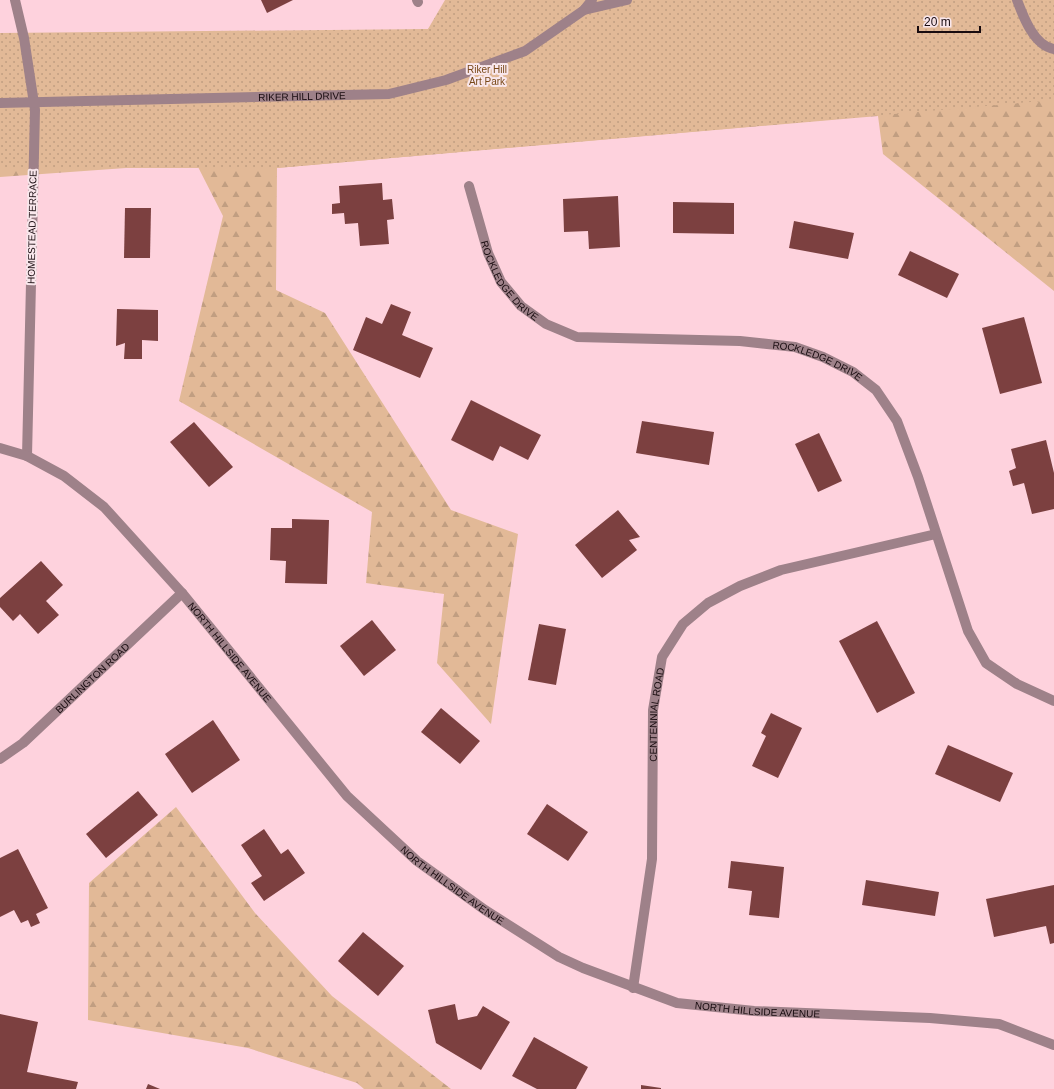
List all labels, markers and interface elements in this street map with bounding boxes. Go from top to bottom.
scale bar [918,8,980,34]
text: 20 m [924,15,951,29]
park label: Riker Hill Art Park [467,64,507,87]
street label: RIKER HILL DRIVE [258,89,346,103]
street label: HOMESTEAD TERRACE [26,170,38,284]
street label: ROCKLEDGE DRIVE [479,239,541,323]
street label: ROCKLEDGE DRIVE [772,339,865,383]
street label: NORTH HILLSIDE AVENUE [186,600,274,704]
street label: BURLINGTON ROAD [53,640,131,715]
street label: CENTENNIAL ROAD [647,667,666,762]
street label: NORTH HILLSIDE AVENUE [399,844,507,927]
street label: NORTH HILLSIDE AVENUE [694,999,821,1019]

